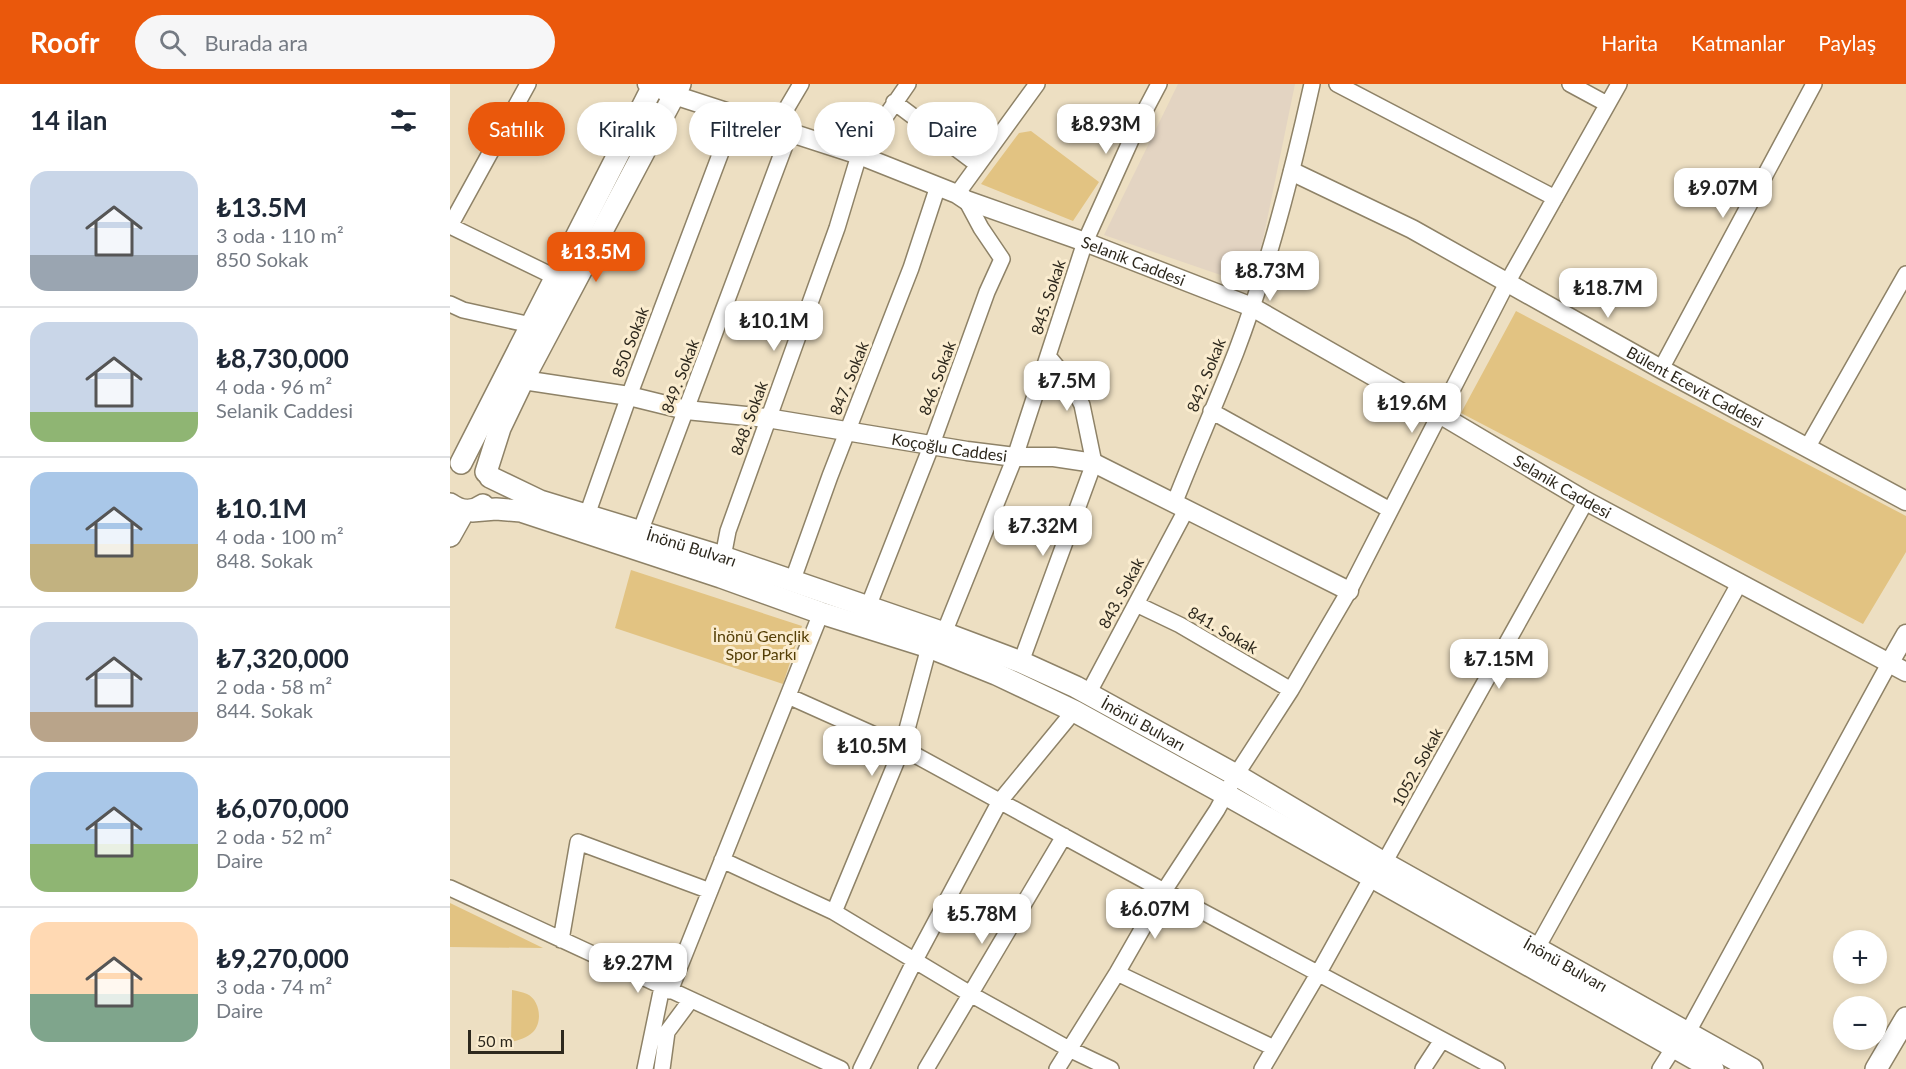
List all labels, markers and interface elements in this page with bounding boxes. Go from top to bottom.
search box [135,15,555,69]
text: Roofr [30,25,99,59]
icon: search [156,26,189,59]
text: Burada ara [204,29,308,56]
text: Harita [1601,30,1658,55]
text: Katmanlar [1691,30,1785,55]
text: Paylaş [1818,30,1876,55]
chip: Satılık [468,102,565,156]
chip: Kiralık [577,102,677,156]
chip: Filtreler [689,102,802,156]
chip: Yeni [814,102,895,156]
chip: Daire [907,102,998,156]
text: 14 ilan [30,104,107,136]
icon: filters [387,104,420,137]
pin: ₺8.93M [1057,104,1155,155]
text: ₺8.93M [1071,111,1141,135]
pin: ₺9.07M [1674,168,1772,219]
text: ₺9.07M [1688,175,1758,199]
text: ₺13.5M [216,191,307,223]
icon: home [78,195,150,267]
text: 3 oda · 110 m² [216,223,344,247]
pin: ₺13.5M [547,232,645,283]
street label: Selanik Caddesi [1079,232,1188,289]
text: ₺13.5M [561,239,631,263]
text: 850 Sokak [216,247,308,271]
pin: ₺8.73M [1221,251,1319,302]
street label: 845. Sokak [1026,256,1069,337]
text: ₺8.73M [1235,258,1305,282]
pin: ₺18.7M [1559,268,1657,319]
text: ₺18.7M [1573,275,1643,299]
pin: ₺10.1M [725,301,823,352]
street label: 850 Sokak [607,303,652,380]
text: ₺10.1M [739,308,809,332]
street label: 842. Sokak [1182,334,1229,414]
street label: 849. Sokak [657,335,703,415]
street label: 847. Sokak [825,337,872,417]
street label: 846. Sokak [914,337,959,418]
text: ₺8,730,000 [216,342,349,374]
street label: Bülent Ecevit Caddesi [1624,342,1767,431]
icon: home [78,346,150,418]
pin: ₺7.5M [1025,361,1109,412]
text: ₺7.5M [1038,368,1096,392]
text: 4 oda · 96 m² [216,374,332,398]
street label: 848. Sokak [726,377,771,458]
pin: ₺19.6M [1363,383,1461,434]
text: ₺19.6M [1377,390,1447,414]
text: Selanik Caddesi [216,398,353,422]
street label: Koçoğlu Caddesi [890,429,1008,465]
street label: Selanik Caddesi [1511,450,1615,522]
text: ₺10.1M [216,492,307,524]
icon: home [78,496,150,568]
pin: ₺7.32M [994,506,1092,557]
text: ₺7.32M [1008,513,1078,537]
text: 4 oda · 100 m² [216,524,344,548]
street label: İnönü Bulvarı [645,524,739,570]
text: 848. Sokak [216,548,313,572]
street label: 843. Sokak [1094,553,1148,631]
street label: 841. Sokak [1185,602,1262,658]
park label: İnönü Gençlik Spor Parkı [713,626,810,663]
pin: ₺7.15M [1450,639,1548,690]
text: ₺7,320,000 [216,642,349,674]
icon: home [78,646,150,718]
text: ₺7.15M [1464,646,1534,670]
text: 2 oda · 58 m² [216,674,332,698]
street label: İnönü Bulvarı [1098,693,1189,754]
text: 844. Sokak [216,698,313,722]
street label: 1052. Sokak [1387,723,1446,809]
pin: ₺10.5M [823,726,921,777]
text: ₺10.5M [837,733,907,757]
text: ₺6,070,000 [216,792,349,824]
icon: home [78,796,150,868]
text: 2 oda · 52 m² [216,824,332,848]
text: Daire [216,848,263,872]
pin: ₺6.07M [1106,889,1204,940]
pin: ₺5.78M [933,894,1031,945]
text: ₺6.07M [1120,896,1190,920]
text: ₺5.78M [947,901,1017,925]
map controls [1833,930,1887,1050]
button: + [1833,930,1887,984]
street label: İnönü Bulvarı [1521,933,1611,995]
text: ₺9,270,000 [216,942,349,974]
pin: ₺9.27M [589,943,687,994]
icon: home [78,946,150,1018]
text: ₺9.27M [603,950,673,974]
text: 3 oda · 74 m² [216,974,332,998]
button: − [1833,996,1887,1050]
text: Daire [216,998,263,1022]
scale bar [468,1027,564,1054]
text: 50 m [477,1031,513,1050]

